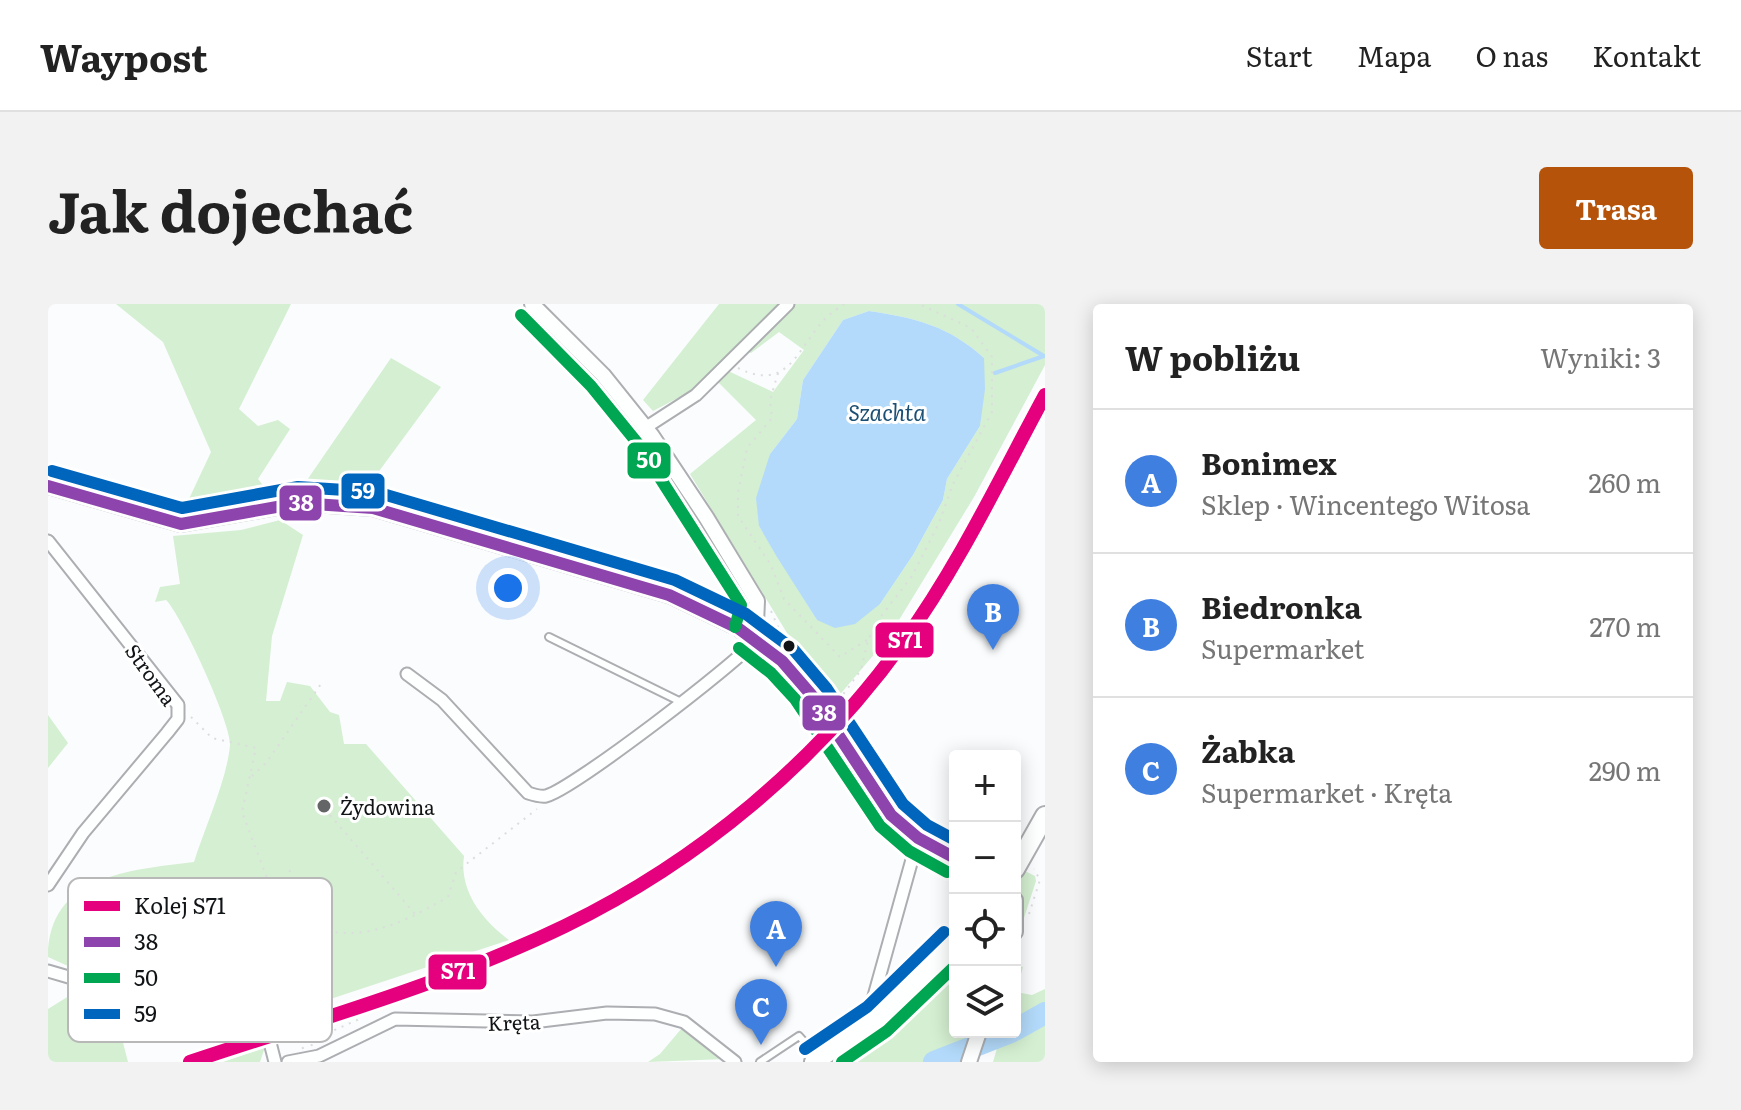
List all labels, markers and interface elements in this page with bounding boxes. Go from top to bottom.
text: Waypost [40,27,208,84]
text: Start [1246,34,1313,76]
text: Mapa [1357,34,1431,76]
text: O nas [1475,34,1548,76]
text: Kontakt [1592,34,1701,76]
text: Jak dojechać [48,167,413,250]
button: Trasa [1539,167,1693,249]
text: W pobliżu [1125,331,1300,381]
text: Wyniki: 3 [1540,337,1661,376]
water label: Szachta [848,395,926,428]
text: Bonimex [1201,440,1337,484]
line badge: 50 [626,441,672,480]
text: 50 [636,442,662,475]
text: A [1141,462,1161,501]
text: 260 m [1588,462,1661,501]
line badge: 59 [340,472,386,510]
text: 59 [351,473,375,506]
line badge: 38 [278,484,323,522]
text: Sklep · Wincentego Witosa [1201,484,1530,523]
text: 38 [288,485,314,518]
your location [488,568,528,608]
pin: B [967,584,1019,650]
text: Biedronka [1201,584,1362,628]
text: B [1142,606,1160,645]
text: 270 m [1589,606,1661,645]
line badge: S71 [874,621,935,659]
text: S71 [888,622,922,655]
text: Supermarket [1201,628,1364,667]
street label: Stroma [119,637,185,711]
unlabelled marker [781,638,797,654]
line badge: 38 [801,694,847,732]
text: 38 [811,695,837,728]
text: Żabka [1201,728,1295,772]
map controls [949,750,1021,1038]
button: + [949,750,1021,822]
text: C [1142,750,1160,789]
text: 290 m [1589,750,1661,789]
text: Supermarket · Kręta [1201,772,1452,811]
place label: Żydowina [340,791,435,821]
marker: Żydowina [315,797,333,815]
button: − [949,822,1021,894]
legend [68,878,332,1042]
text: Kolej S71 [134,888,226,921]
button: locate [949,894,1021,966]
pin: A [750,901,802,967]
text: 38 [134,924,158,957]
line badge: S71 [427,953,488,991]
text: S71 [441,953,475,986]
text: 50 [134,960,158,993]
button: layers [949,966,1021,1038]
pin: C [735,979,787,1045]
text: 59 [134,996,157,1029]
street label: Kręta [487,1005,541,1037]

